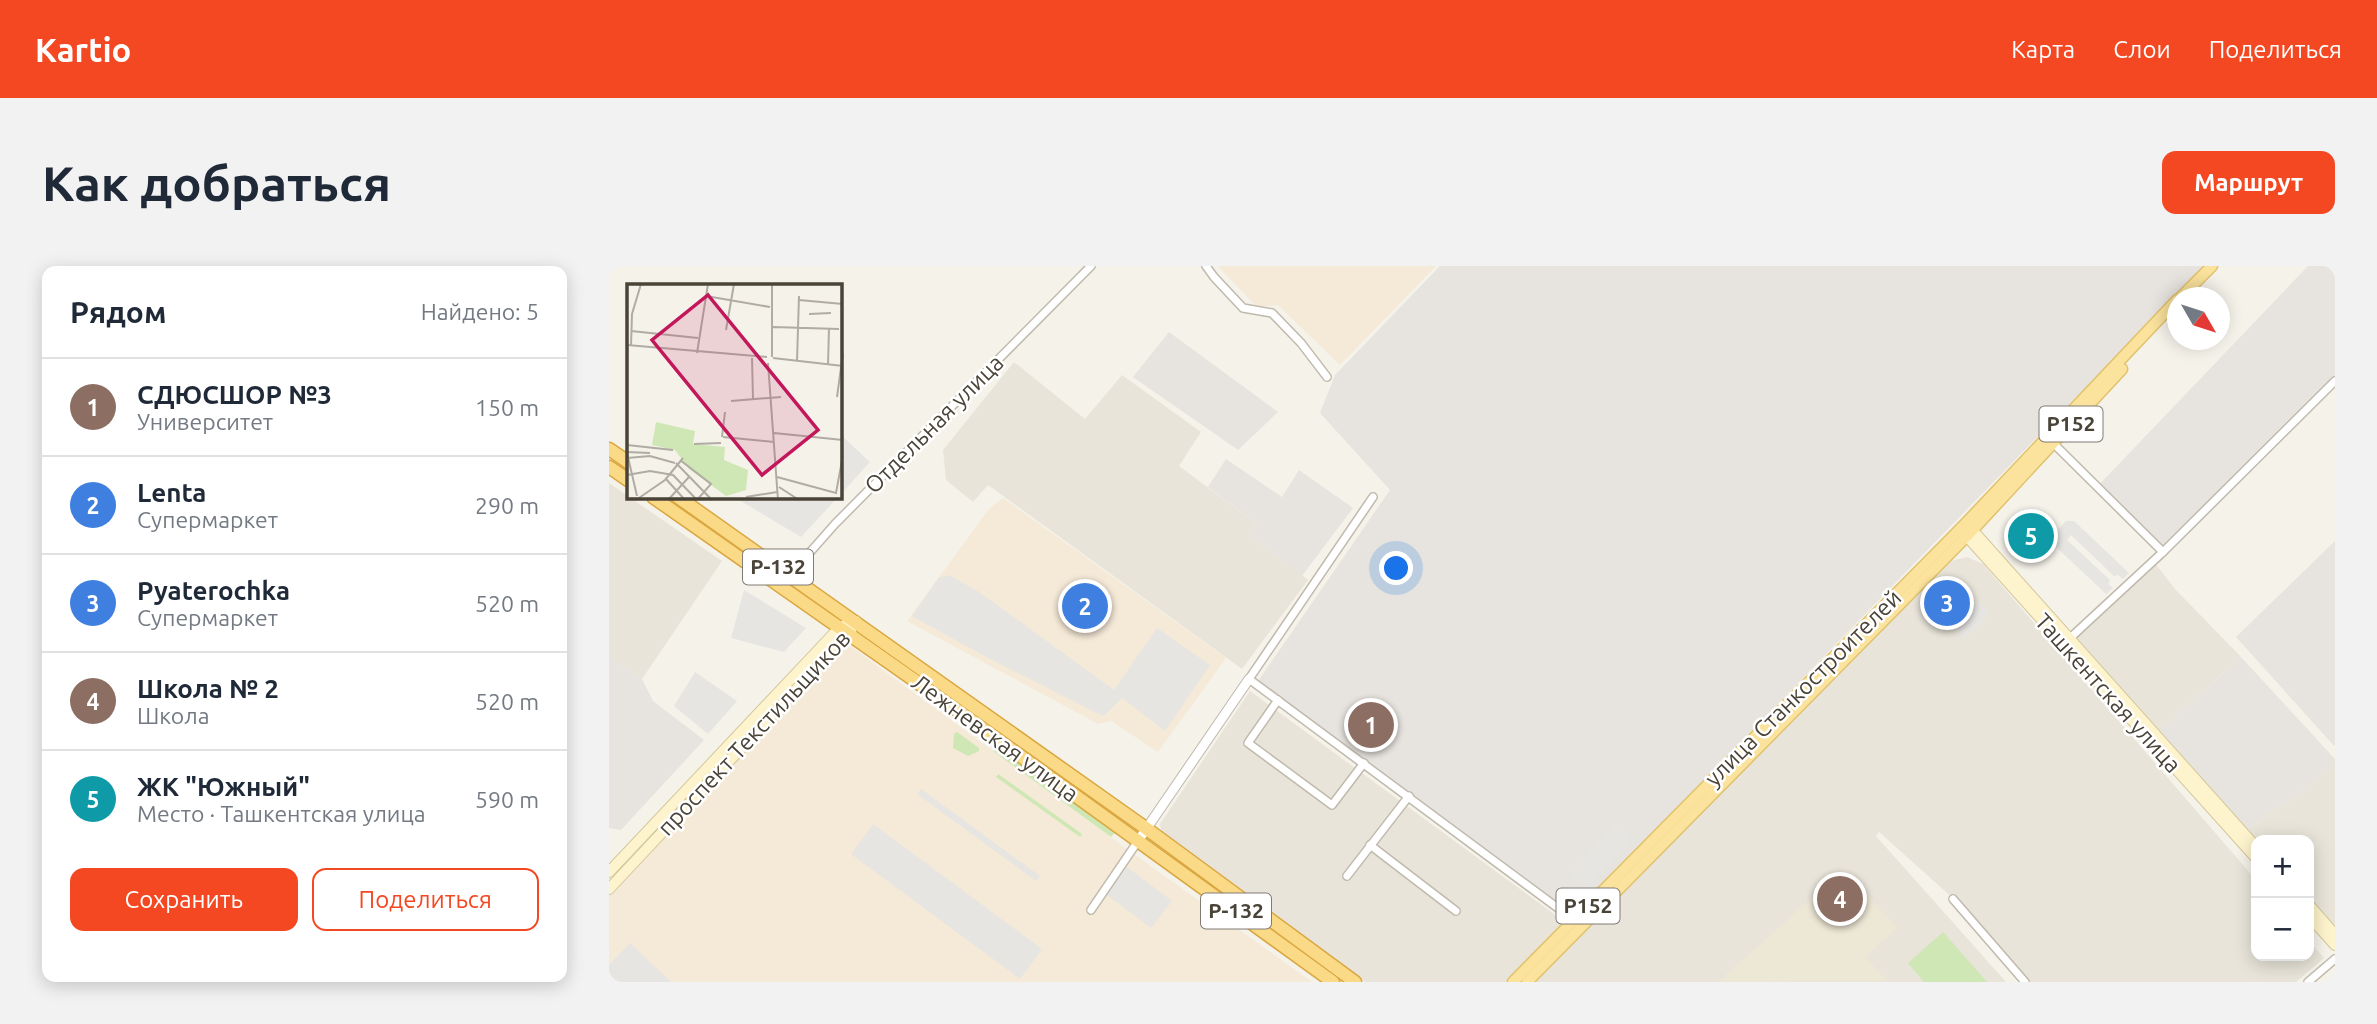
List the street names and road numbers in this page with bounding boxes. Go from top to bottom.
street label: Отдельная улица [859,349,1008,498]
road number: Р152 [2039,406,2103,442]
road number: Р-132 [743,550,813,584]
street label: улица Станкостроителей [1700,585,1906,791]
street label: Ташкентская улица [2030,608,2186,777]
street label: проспект Текстильщиков [652,625,855,840]
street label: Лежневская улица [907,669,1083,806]
road number: Р152 [1557,888,1619,924]
road number: Р-132 [1201,894,1271,928]

